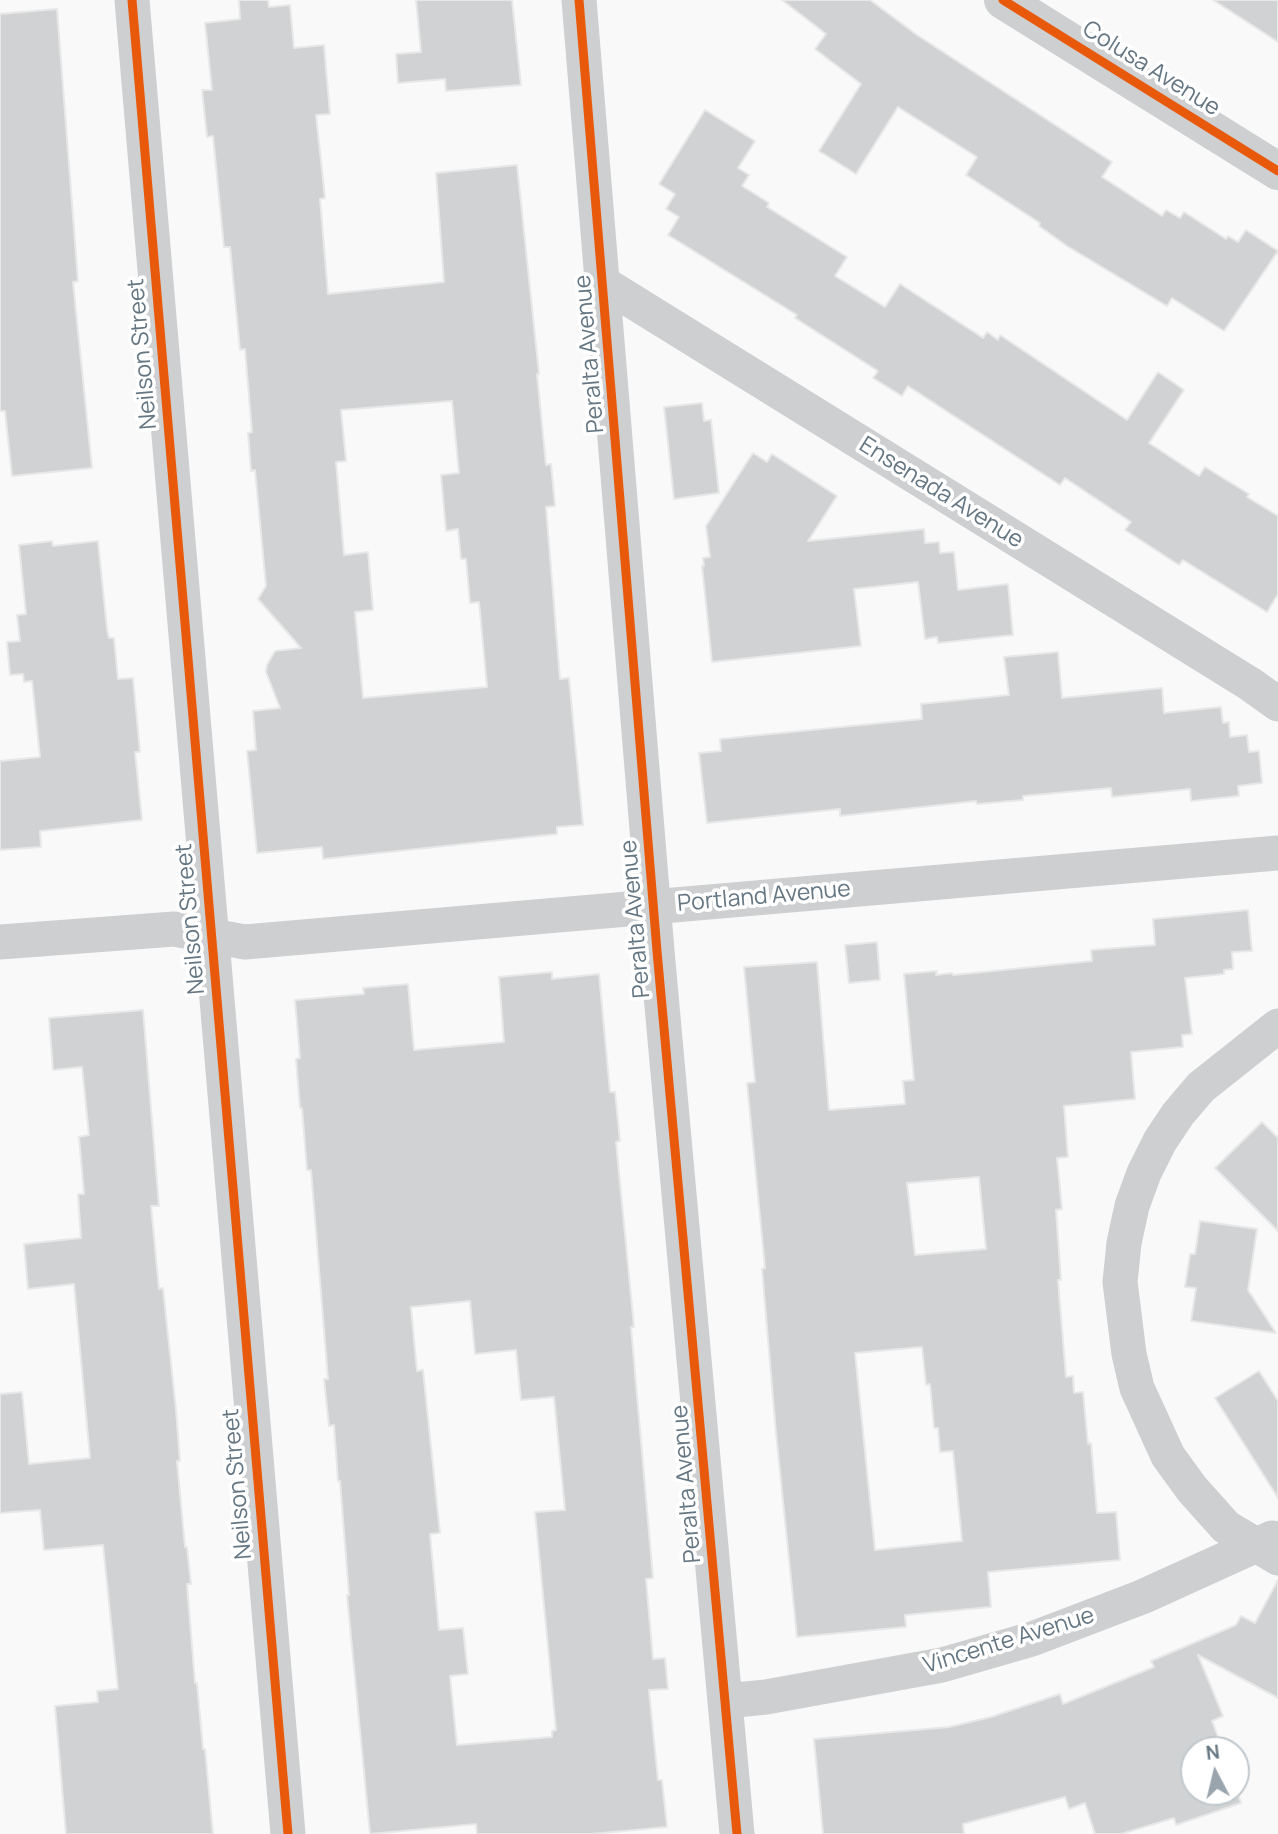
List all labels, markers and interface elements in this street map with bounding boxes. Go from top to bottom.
street label: Colusa Avenue [1077,16,1225,122]
street label: Peralta Avenue [569,274,611,434]
street label: Neilson Street [123,277,163,431]
street label: Ensenada Avenue [854,431,1028,555]
street label: Peralta Avenue [615,839,657,999]
street label: Neilson Street [171,842,211,996]
street label: Portland Avenue [676,876,852,918]
street label: Peralta Avenue [666,1404,708,1564]
street label: Neilson Street [218,1407,258,1561]
street label: Vincente Avenue [920,1602,1098,1680]
north arrow [1180,1736,1250,1806]
text: N [1204,1738,1221,1766]

